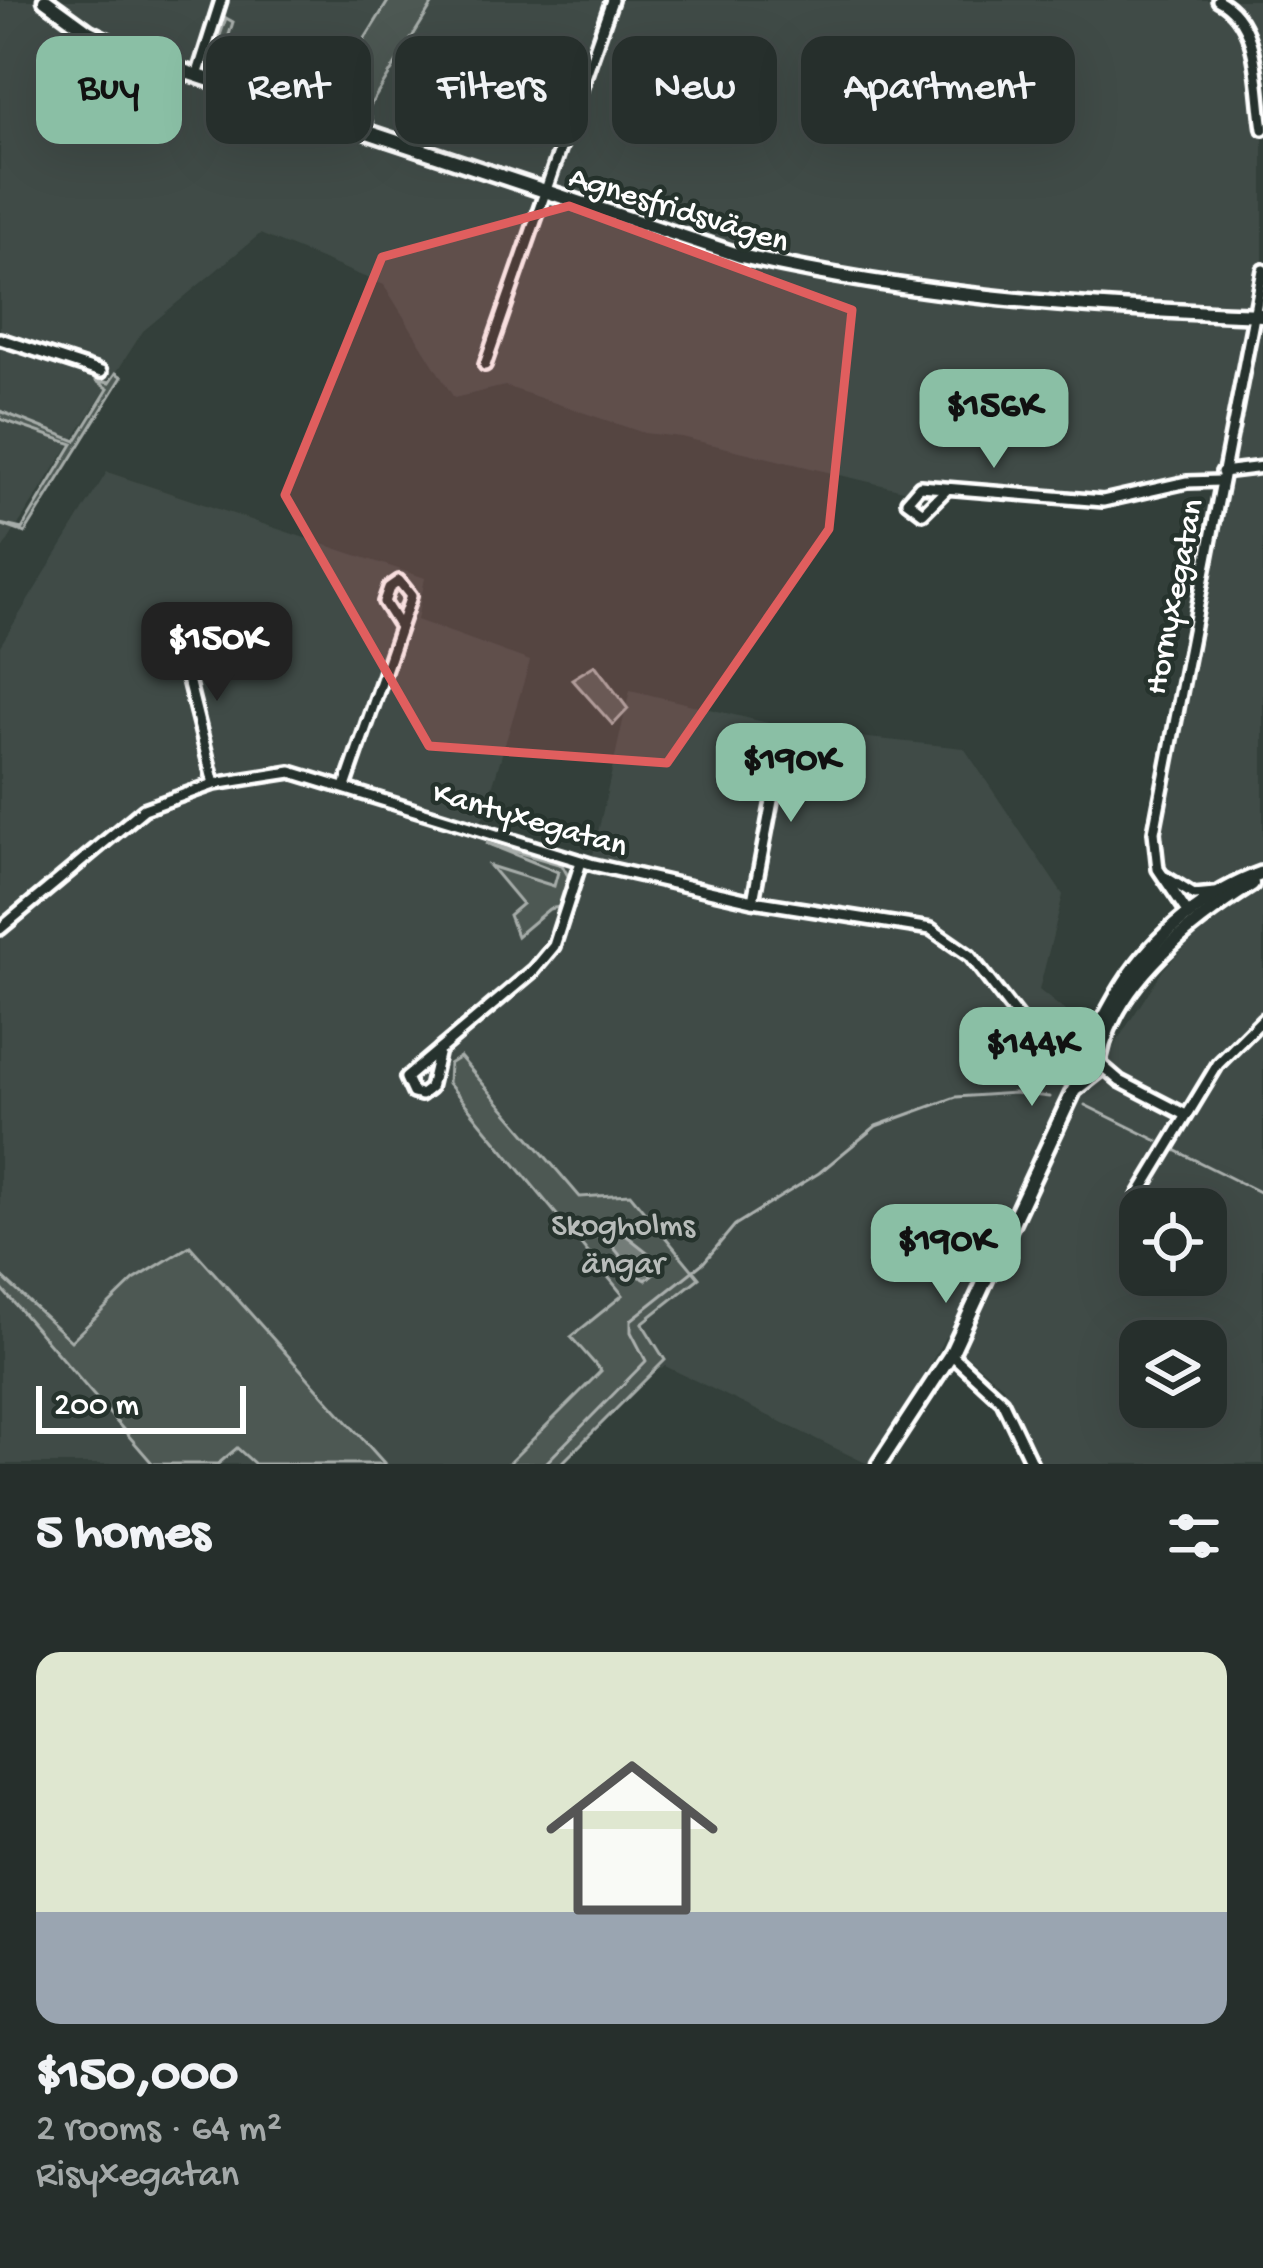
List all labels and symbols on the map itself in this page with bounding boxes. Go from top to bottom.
street label: Agnesfridsvägen [564,160,793,263]
pin: $156K [910,369,1078,471]
street label: Hornyxegatan [1139,496,1215,698]
pin: $150K [133,602,301,704]
pin: $190K [707,723,875,825]
street label: Kantyxegatan [428,776,631,868]
pin: $144K [948,1007,1116,1109]
pin: $190K [862,1204,1030,1306]
park label: Skogholms ängar [551,1209,696,1285]
scale bar [36,1380,246,1433]

